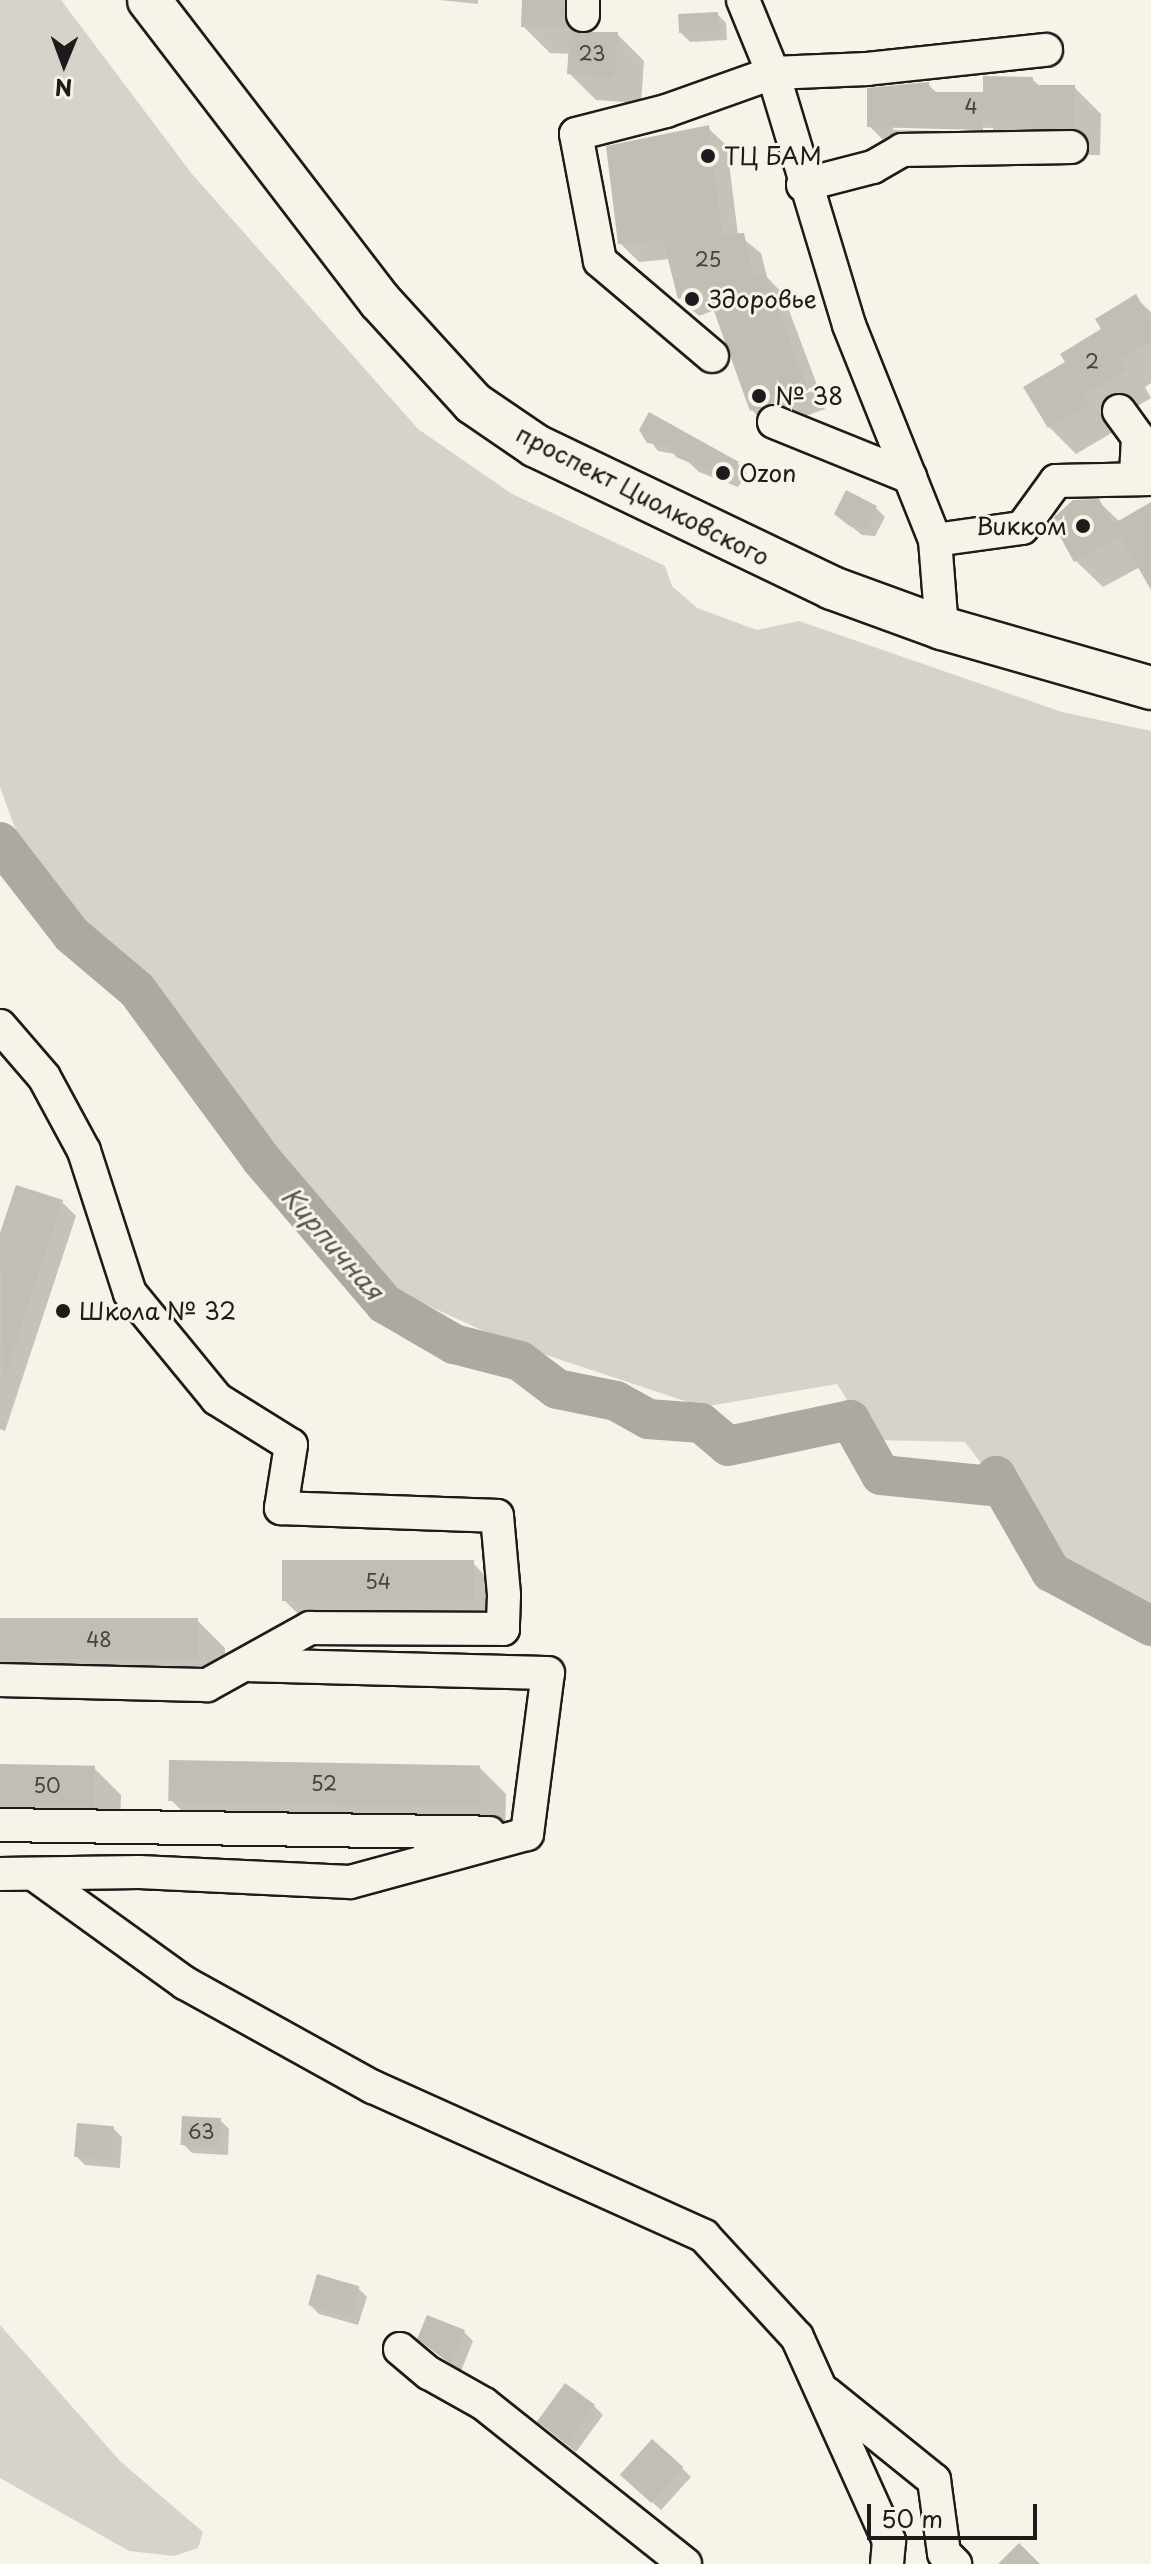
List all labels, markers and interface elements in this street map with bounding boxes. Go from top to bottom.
north arrow [24,24,104,104]
house number: 23 [578,41,606,65]
text: N [55,72,73,105]
house number: 4 [964,94,978,118]
place label: ТЦ БАМ [724,142,824,170]
marker: ТЦ БАМ [699,147,717,165]
house number: 25 [695,247,721,271]
place label: Здоровье [708,285,817,313]
marker: Здоровье [683,290,701,308]
house number: 2 [1085,349,1099,373]
place label: № 38 [775,382,843,410]
marker: № 38 [750,387,768,405]
street label: проспект Циолковского [511,418,775,572]
place label: Ozon [739,459,796,487]
marker: Ozon [714,464,732,482]
place label: Викком [976,512,1067,540]
marker: Викком [1074,517,1092,535]
water label: Кирпичная [276,1180,390,1306]
place label: Школа № 32 [79,1297,237,1325]
marker: Школа № 32 [54,1302,72,1320]
house number: 54 [365,1569,391,1593]
house number: 48 [86,1627,112,1651]
house number: 52 [311,1771,337,1795]
house number: 50 [33,1773,61,1797]
house number: 63 [188,2119,214,2143]
scale bar [871,2488,1041,2538]
text: 50 m [881,2500,943,2536]

